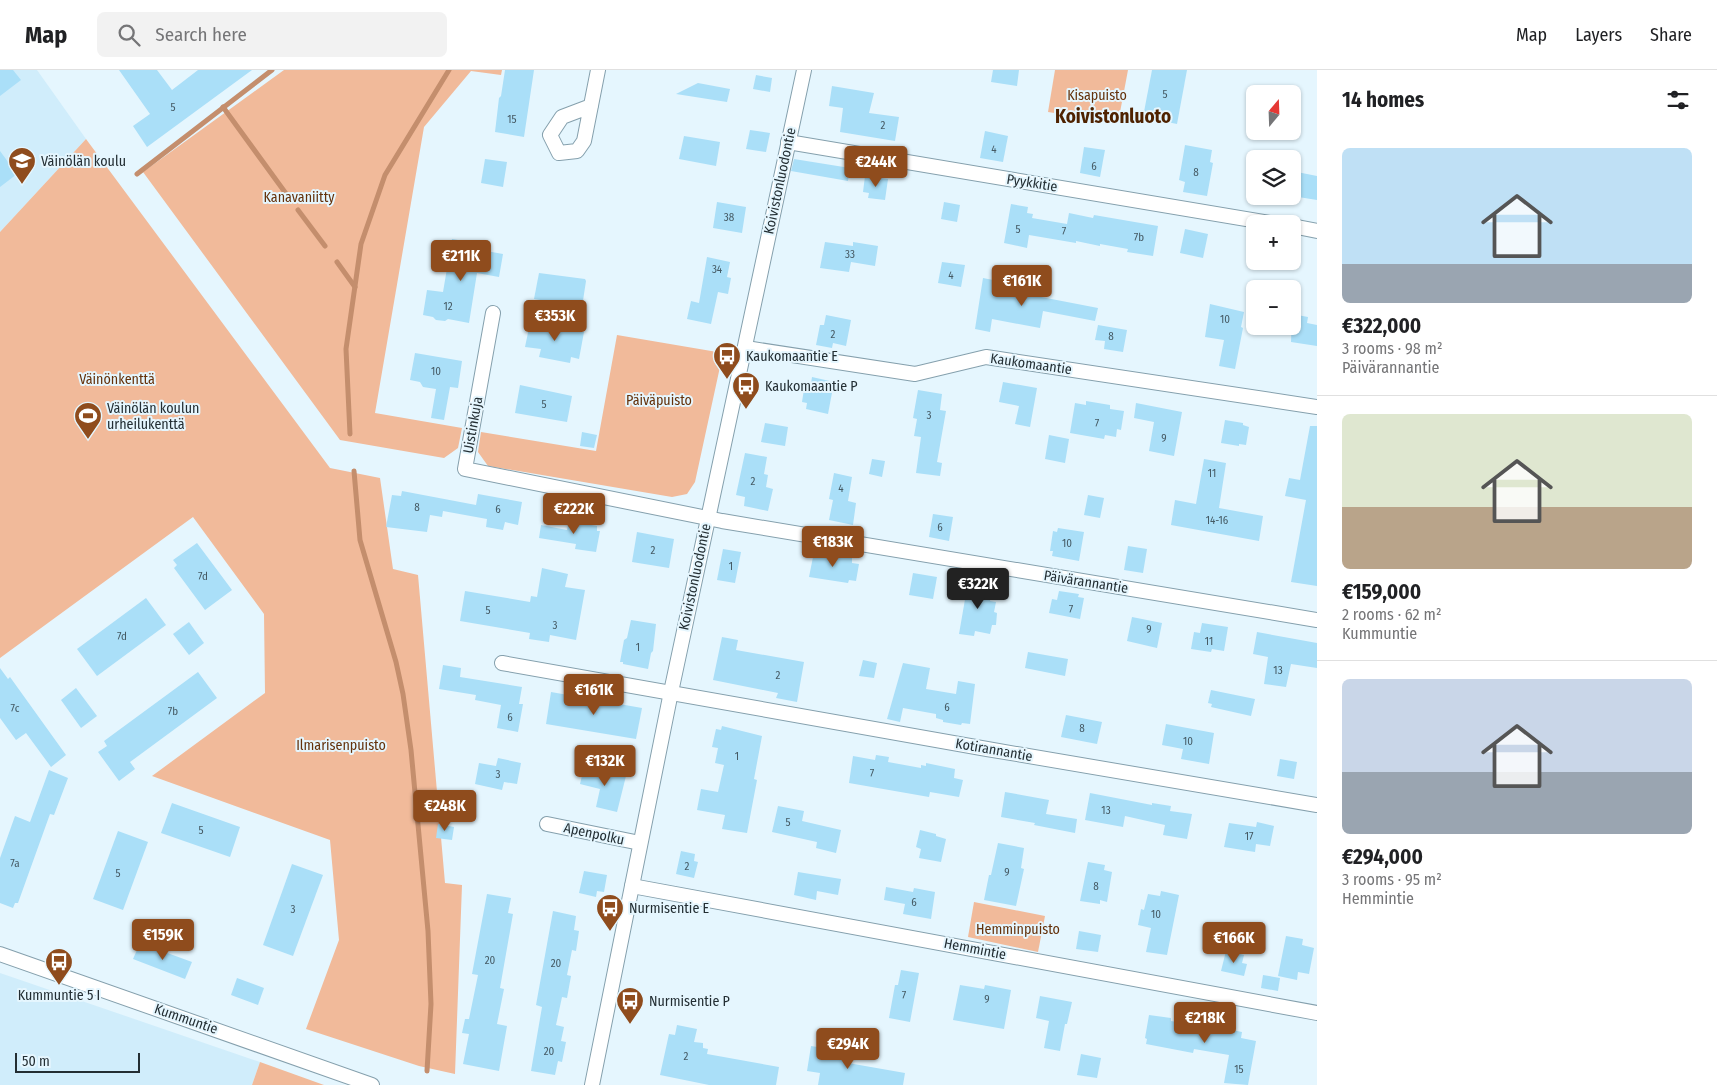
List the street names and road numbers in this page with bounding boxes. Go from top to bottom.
street label: Koivistonluodontie [760,126,800,236]
street label: Pyykkitie [1005,171,1059,195]
street label: Kaukomaantie [989,350,1073,378]
street label: Uistinkuja [460,395,486,455]
street label: Koivistonluodontie [675,522,715,632]
street label: Päivärannantie [1043,567,1129,597]
street label: Kotirannantie [954,735,1034,765]
street label: Apenpolku [562,819,626,849]
street label: Hemmintie [943,935,1008,963]
street label: Kummuntie [152,1000,220,1038]

